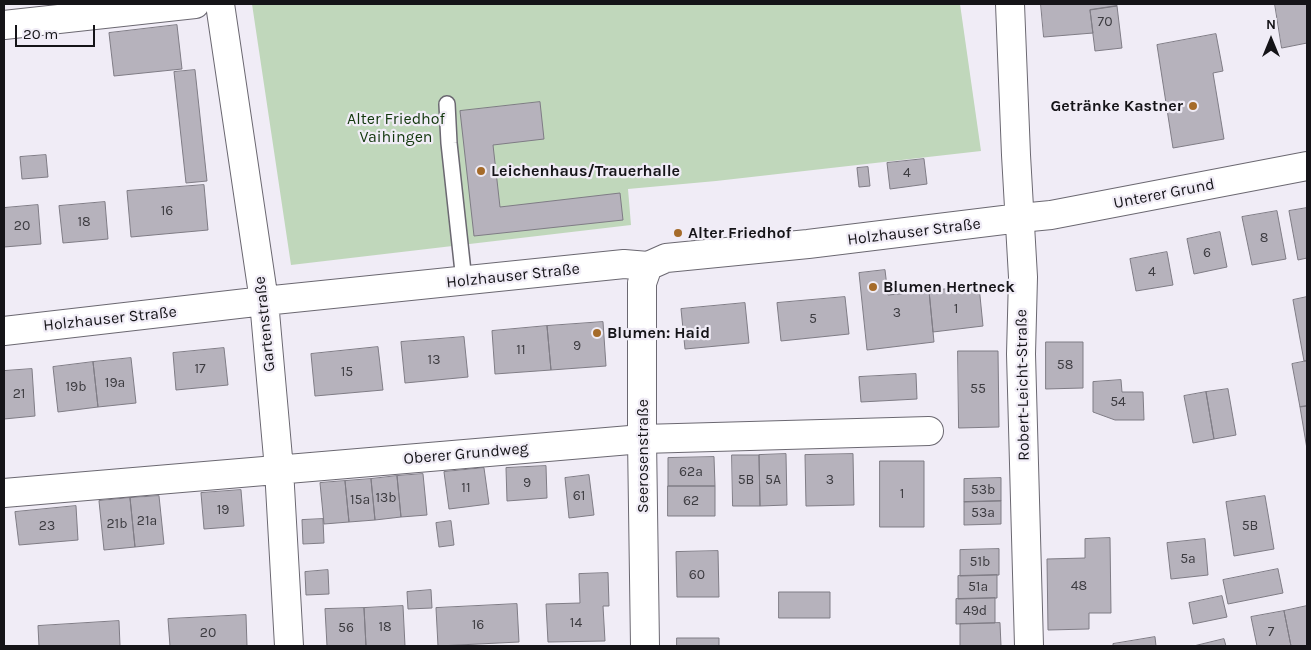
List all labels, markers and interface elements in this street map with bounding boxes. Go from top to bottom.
house number: 70 [1098,14,1112,30]
scale bar [18,15,98,47]
north arrow [1246,15,1296,65]
text: N [1266,16,1276,33]
text: 20 m [23,25,58,43]
place label: Getränke Kastner [1050,96,1183,116]
marker: Getränke Kastner [1187,100,1199,112]
park label: Alter Friedhof Vaihingen [347,109,445,147]
place label: Leichenhaus/Trauerhalle [491,161,680,181]
marker: Leichenhaus/Trauerhalle [475,165,487,177]
house number: 4 [903,165,911,181]
street label: Unterer Grund [1112,175,1216,213]
house number: 16 [161,203,173,219]
house number: 18 [77,214,91,230]
street label: Holzhauser Straße [846,214,982,250]
house number: 20 [14,218,30,234]
place label: Alter Friedhof [688,223,791,243]
marker: Alter Friedhof [672,227,684,239]
house number: 8 [1260,230,1268,246]
house number: 6 [1203,245,1211,261]
street label: Holzhauser Straße [445,259,581,293]
house number: 4 [1148,264,1156,280]
street label: Gartenstraße [250,275,280,373]
place label: Blumen Hertneck [883,277,1015,297]
marker: Blumen Hertneck [867,281,879,293]
house number: 1 [954,301,958,317]
street label: Holzhauser Straße [42,302,178,336]
house number: 3 [893,305,901,321]
street label: Robert-Leicht-Straße [1012,309,1034,461]
house number: 5 [809,311,817,327]
place label: Blumen: Haid [607,323,710,343]
marker: Blumen: Haid [591,327,603,339]
house number: 9 [573,338,581,354]
house number: 11 [516,342,526,358]
house number: 13 [428,352,440,368]
house number: 58 [1057,357,1073,373]
house number: 17 [194,361,206,377]
house number: 15 [341,364,353,380]
house number: 19a [105,375,125,391]
house number: 19b [65,379,87,395]
house number: 55 [970,381,986,397]
house number: 21 [13,386,25,402]
house number: 54 [1110,394,1126,410]
street label: Seerosenstraße [633,399,653,513]
street label: Oberer Grundweg [403,439,529,469]
house number: 62a [679,464,703,480]
house number: 5B [738,472,754,488]
house number: 5A [765,472,781,488]
house number: 3 [826,472,834,488]
house number: 9 [523,475,531,491]
house number: 11 [461,480,471,496]
house number: 53b [971,482,995,498]
house number: 1 [900,486,904,502]
house number: 61 [573,488,585,504]
house number: 13b [375,490,397,506]
house number: 15a [350,492,370,508]
house number: 62 [683,493,699,509]
house number: 19 [217,502,229,518]
house number: 53a [971,505,995,521]
house number: 21a [137,513,157,529]
house number: 21b [106,516,128,532]
house number: 23 [39,518,55,534]
house number: 5B [1242,518,1258,534]
house number: 5a [1180,551,1196,567]
house number: 51b [970,554,990,570]
house number: 60 [689,567,705,583]
house number: 48 [1071,578,1087,594]
house number: 51a [968,579,988,595]
house number: 49d [963,603,987,619]
house number: 14 [570,615,582,631]
house number: 16 [472,617,484,633]
house number: 18 [378,619,392,635]
house number: 56 [338,620,354,636]
house number: 7 [1268,624,1274,640]
house number: 20 [200,625,216,641]

